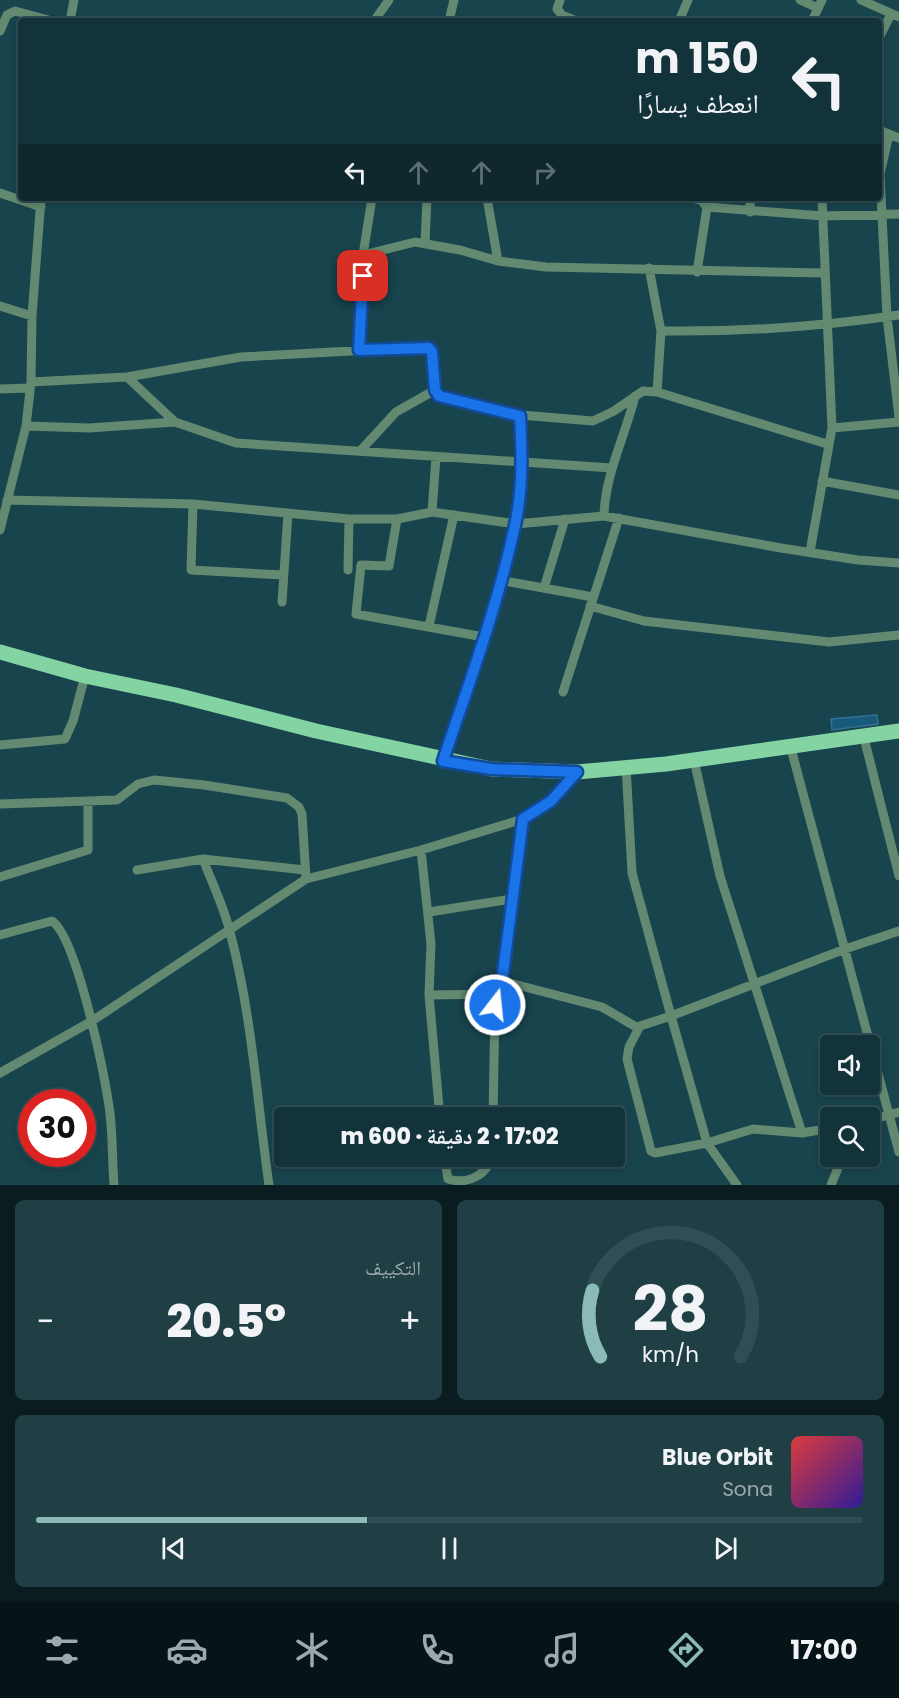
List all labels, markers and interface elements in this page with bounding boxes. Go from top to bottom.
text: 150 m [635,29,759,88]
icon: left [780,42,858,120]
text: انعطف يسارًا [637,85,759,122]
icon: left [339,156,372,189]
icon: ahead [402,156,435,189]
icon: ahead [465,156,498,189]
icon: right [528,156,561,189]
pin [337,250,388,301]
icon: arrive [346,259,379,292]
position arrow [463,973,527,1037]
map controls [820,1035,880,1167]
button: sound [820,1035,880,1095]
speed limit sign: 30 [18,1089,96,1167]
button: search [820,1107,880,1167]
text: 17:02 · 2 دقيقة · 600 m [340,1121,559,1152]
text: التكييف [365,1254,421,1282]
text: 28 [632,1265,709,1353]
text: 20.5° [166,1290,286,1353]
text: − [36,1298,54,1345]
text: + [398,1298,421,1345]
text: km/h [642,1339,699,1370]
text: Blue Orbit [662,1442,773,1473]
text: Sona [722,1475,773,1503]
icon: previous [157,1532,190,1565]
icon: pause [433,1532,466,1565]
icon: next [709,1532,742,1565]
icon: filters [41,1629,83,1671]
icon: car [166,1629,208,1671]
icon: climate [291,1629,333,1671]
icon: phone [416,1629,458,1671]
icon: music [541,1629,583,1671]
icon: directions [665,1629,707,1671]
text: 17:00 [790,1631,858,1668]

